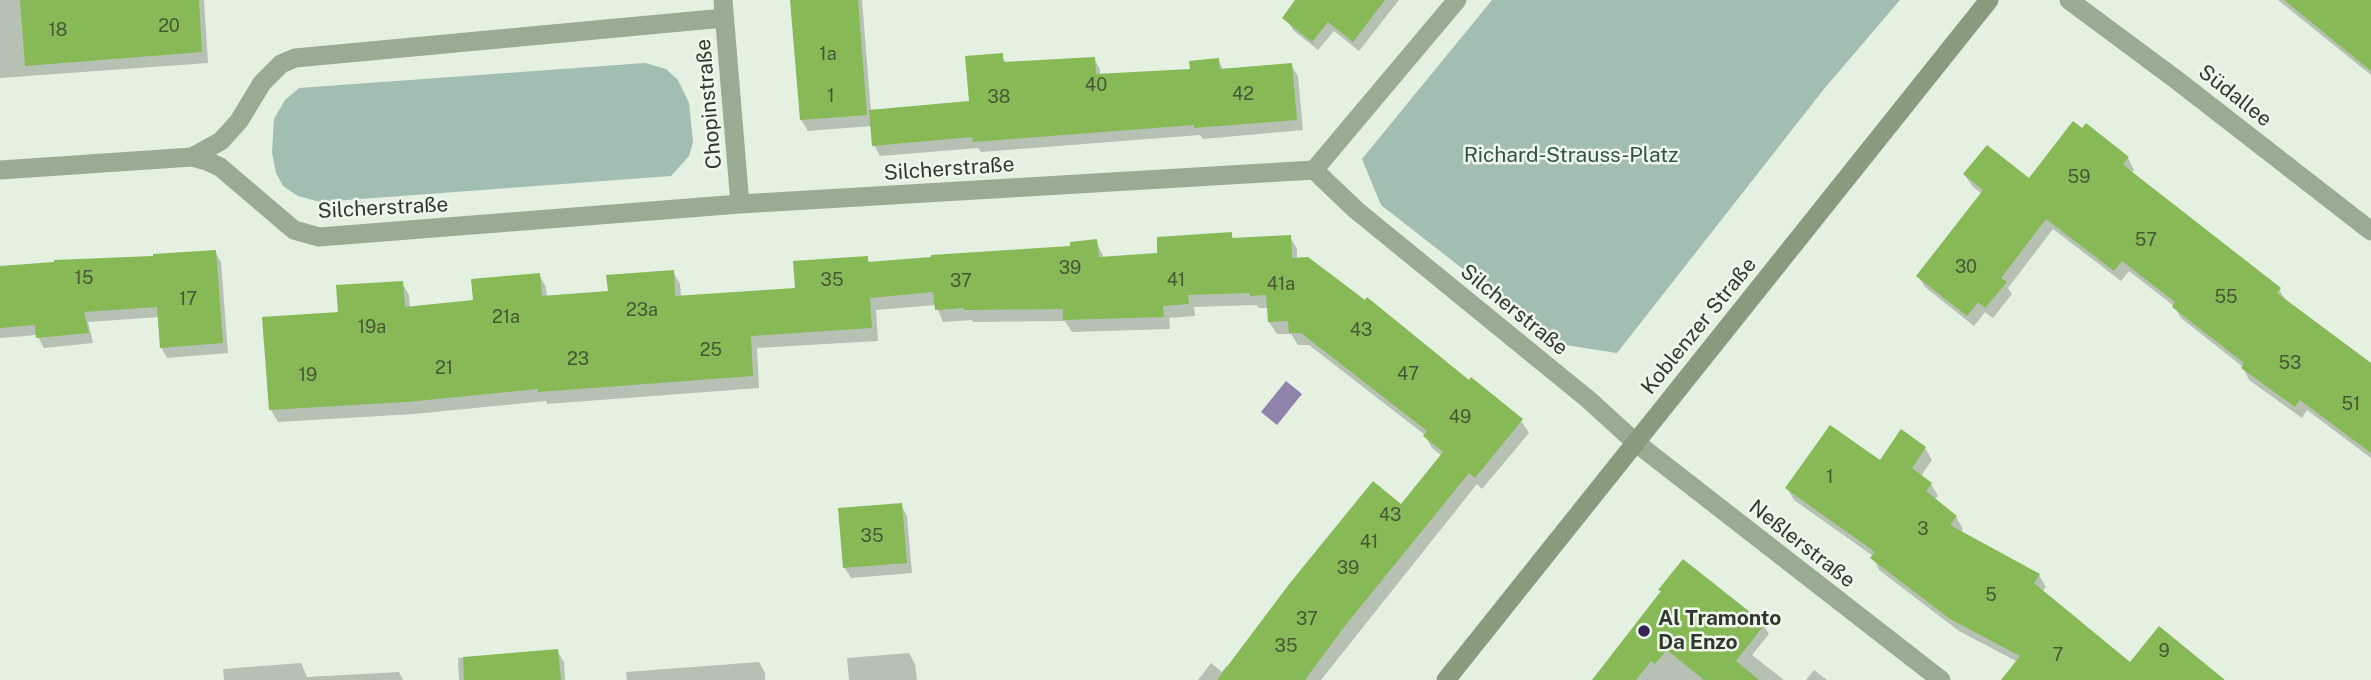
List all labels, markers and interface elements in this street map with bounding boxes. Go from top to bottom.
house number: 20 [158,15,180,37]
house number: 18 [49,19,67,41]
street label: Chopinstraße [691,38,727,170]
house number: 1a [819,43,837,65]
street label: Südallee [2193,60,2277,132]
house number: 40 [1085,74,1107,96]
house number: 42 [1232,83,1254,105]
house number: 1 [827,85,835,107]
house number: 38 [988,86,1010,108]
park label: Richard-Strauss-Platz [1464,143,1678,169]
street label: Silcherstraße [883,152,1015,186]
house number: 59 [2068,166,2090,188]
street label: Silcherstraße [317,192,449,224]
house number: 57 [2135,229,2157,251]
street label: Koblenzer Straße [1636,253,1762,399]
house number: 30 [1955,256,1977,278]
house number: 39 [1059,257,1081,279]
street label: Silcherstraße [1455,259,1573,361]
house number: 15 [75,267,93,289]
house number: 35 [821,269,843,291]
house number: 41 [1167,269,1185,291]
house number: 37 [950,270,972,292]
house number: 41a [1267,273,1295,295]
house number: 55 [2214,286,2238,308]
house number: 17 [179,288,197,310]
house number: 23a [626,299,658,321]
house number: 21a [492,306,520,328]
house number: 19a [358,316,386,338]
house number: 43 [1350,319,1372,341]
house number: 25 [700,339,722,361]
house number: 23 [567,348,589,370]
house number: 53 [2279,352,2301,374]
house number: 21 [435,357,453,379]
house number: 47 [1397,363,1419,385]
house number: 19 [299,364,317,386]
house number: 51 [2342,393,2360,415]
house number: 49 [1449,406,1471,428]
house number: 1 [1826,466,1834,488]
street label: Neßlerstraße [1744,495,1860,593]
house number: 43 [1379,504,1401,526]
house number: 3 [1917,518,1929,540]
house number: 35 [861,525,883,547]
house number: 41 [1360,531,1378,553]
house number: 39 [1337,557,1359,579]
house number: 5 [1985,584,1997,606]
place label: Al Tramonto Da Enzo [1658,606,1781,656]
house number: 37 [1296,608,1318,630]
marker: Al Tramonto Da Enzo [1636,623,1652,639]
house number: 35 [1275,635,1297,657]
house number: 9 [2158,640,2170,662]
house number: 7 [2053,644,2063,666]

